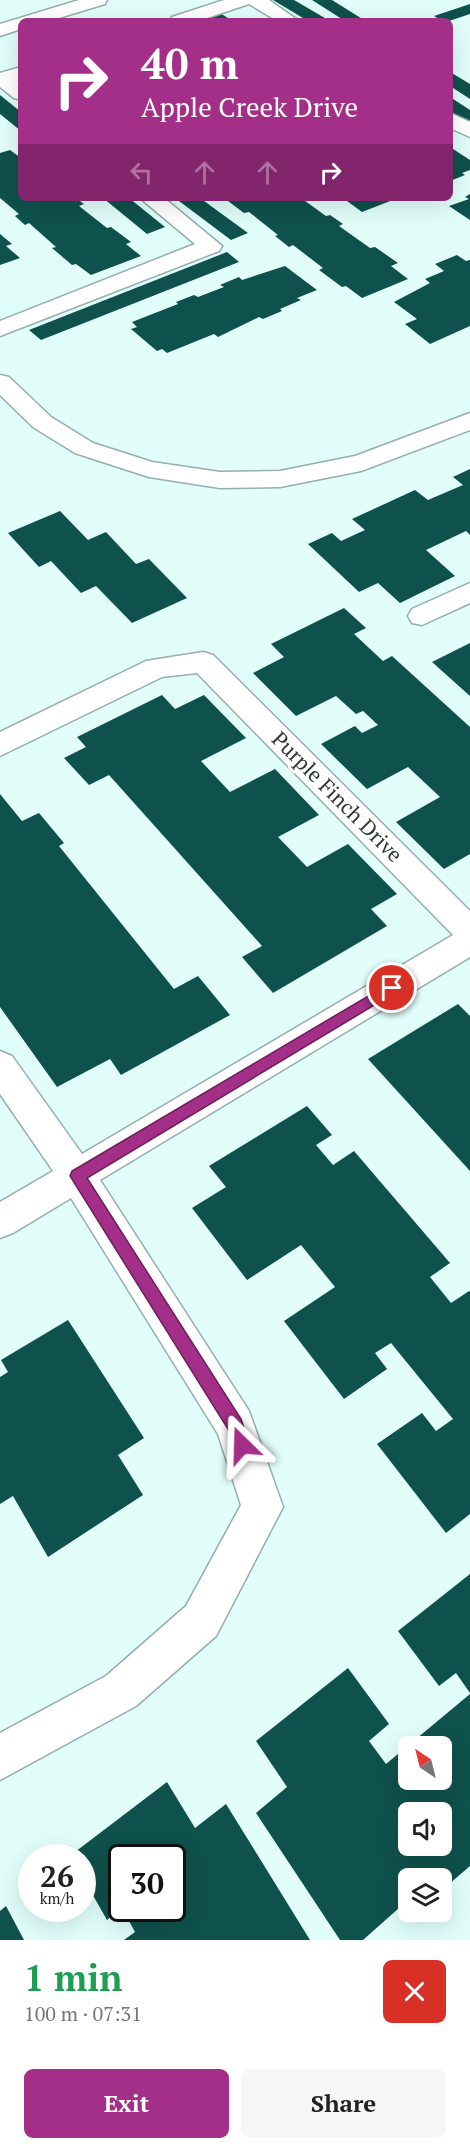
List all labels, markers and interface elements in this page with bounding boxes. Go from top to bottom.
text: 40 m [141,35,239,91]
icon: right [42,42,120,120]
text: Apple Creek Drive [141,89,358,125]
icon: left [125,156,158,189]
icon: ahead [188,156,221,189]
icon: ahead [251,156,284,189]
icon: right [314,156,347,189]
street label: Purple Finch Drive [266,725,409,868]
pin [366,962,417,1013]
icon: arrive [375,971,408,1004]
position arrow [210,1413,274,1477]
north arrow [398,1736,452,1790]
map controls [398,1736,452,1922]
button: sound [398,1802,452,1856]
speed limit sign: 30 [108,1844,186,1922]
text: 26 [40,1856,74,1896]
button: layers [398,1868,452,1922]
text: km/h [40,1888,74,1908]
text: 1 min [24,1954,122,2001]
button: close [383,1960,446,2023]
text: 100 m · 07:31 [24,2000,142,2027]
button: Exit [24,2069,229,2138]
button: Share [241,2069,446,2138]

